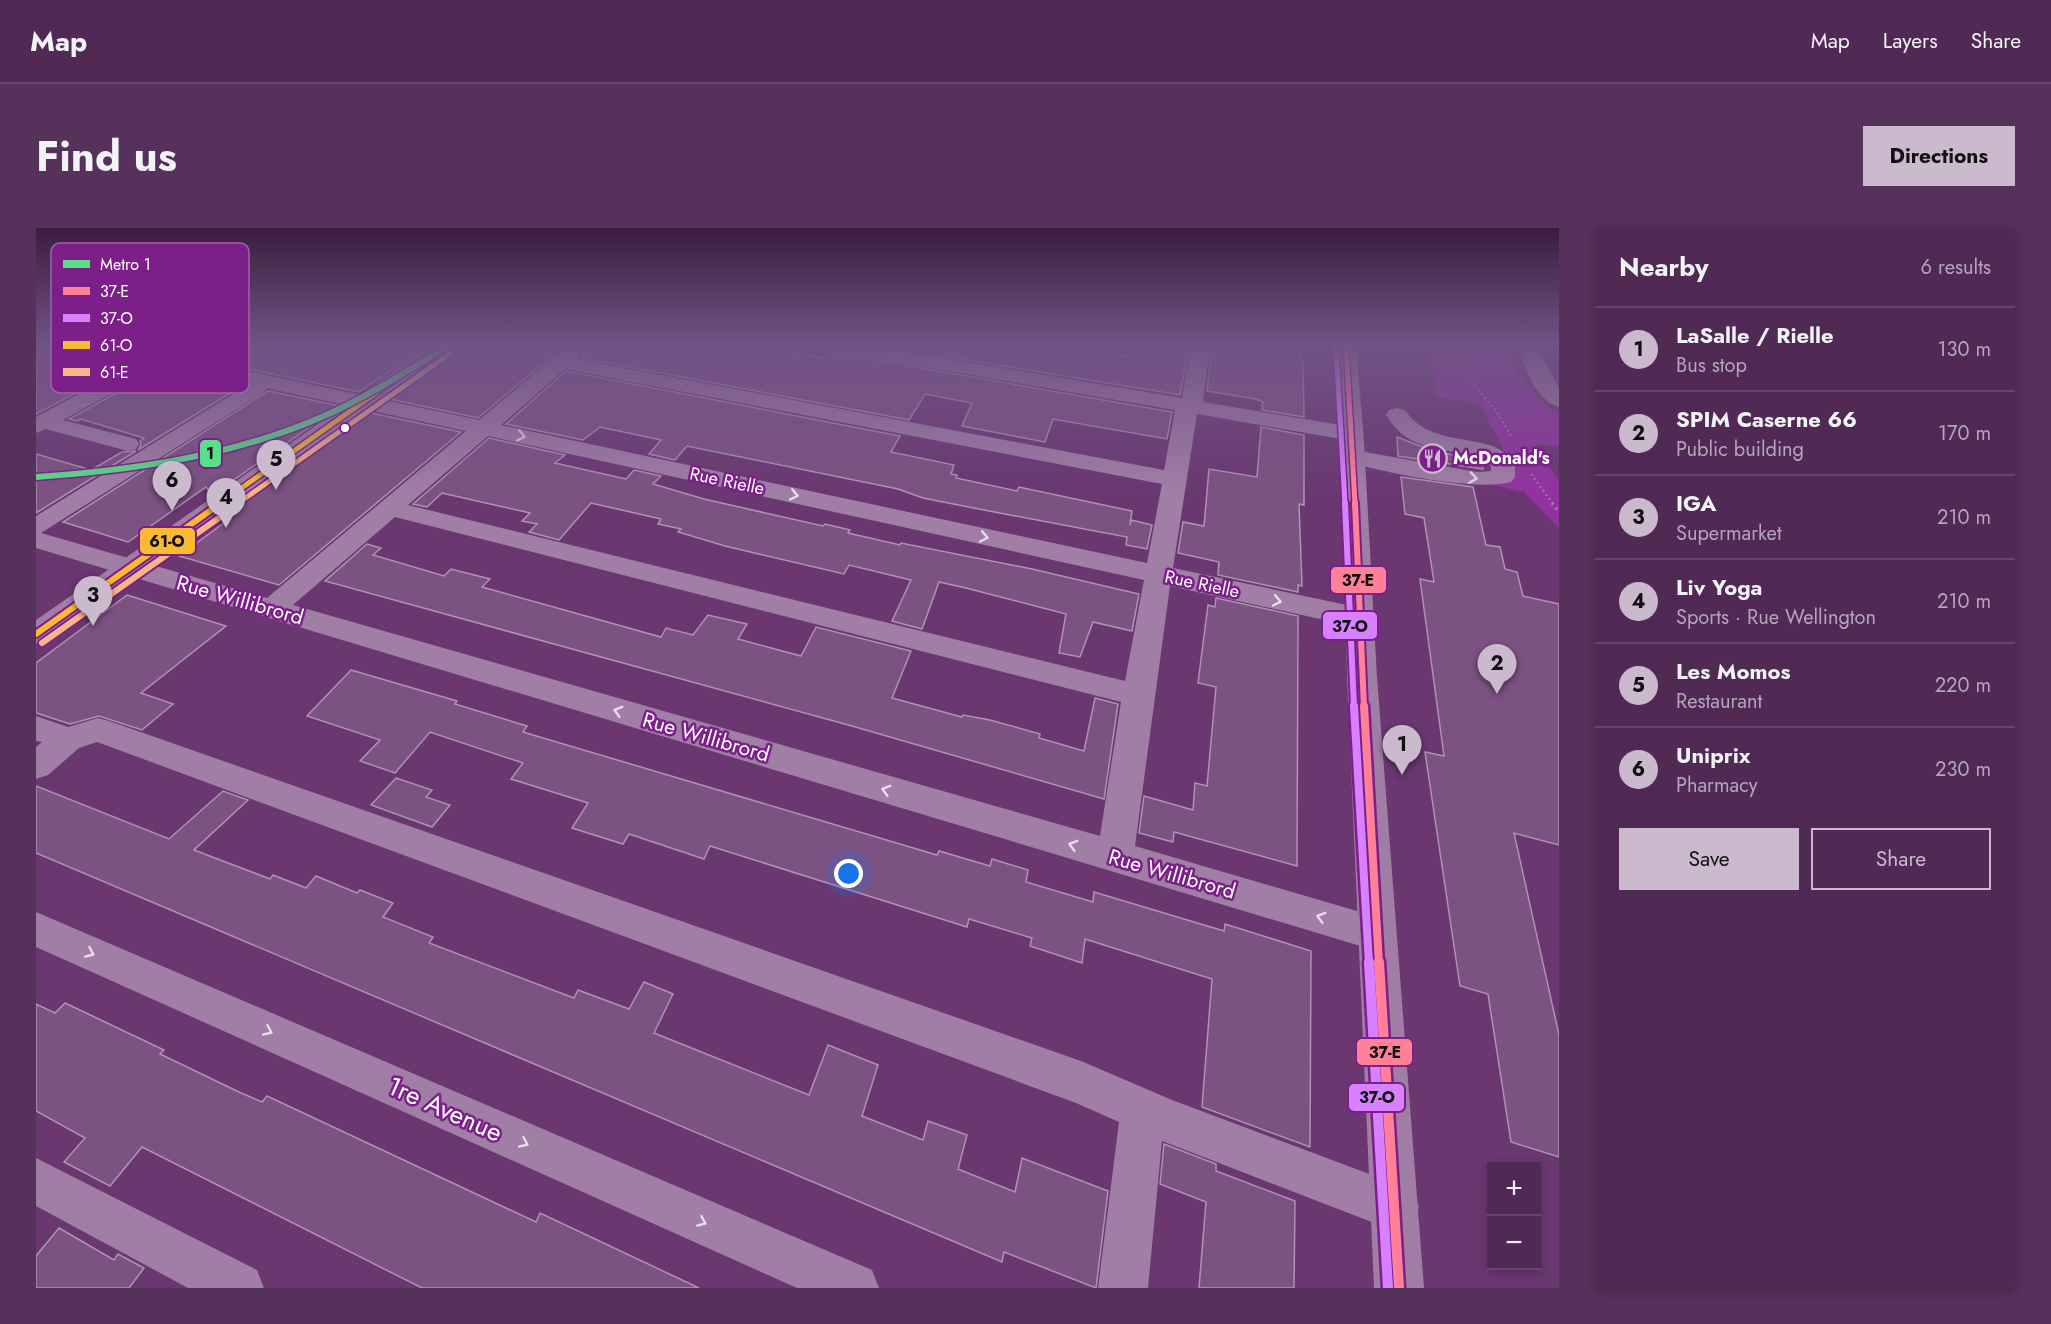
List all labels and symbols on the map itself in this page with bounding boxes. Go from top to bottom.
legend [51,243,249,393]
text: Metro 1 [100,253,151,276]
text: 37-E [100,280,129,303]
text: 37-O [100,307,133,330]
text: 61-O [100,334,132,357]
text: 61-E [100,361,129,384]
unlabelled marker [339,422,351,434]
one-way arrow [516,429,526,442]
line badge: 1 [199,439,222,468]
pin: 5 [256,440,296,490]
text: 1 [206,442,214,465]
restaurant icon: McDonald's [1416,442,1448,474]
place label: McDonald's [1453,445,1550,471]
street label: Rue Rielle [687,460,767,502]
pin: 6 [152,462,192,511]
one-way arrow [1469,472,1478,484]
pin: 4 [206,478,246,528]
one-way arrow [788,488,798,501]
line badge: 61-O [139,527,196,555]
one-way arrow [979,529,989,542]
text: 61-O [149,530,185,553]
street label: Rue Rielle [1162,563,1242,605]
line badge: 37-E [1330,566,1387,594]
street label: Rue Willibrord [173,568,307,632]
text: 37-E [1342,569,1374,592]
pin: 3 [74,576,112,626]
one-way arrow [1272,593,1282,606]
line badge: 37-O [1322,611,1378,640]
text: 37-O [1332,615,1368,638]
pin: 2 [1478,644,1516,694]
street label: Rue Willibrord [639,705,773,769]
one-way arrow [613,706,624,718]
pin: 1 [1382,726,1422,775]
one-way arrow [881,785,892,797]
one-way arrow [1068,840,1079,852]
street label: Rue Willibrord [1105,842,1239,906]
your location [834,859,863,888]
one-way arrow [1316,912,1327,924]
one-way arrow [83,946,94,958]
one-way arrow [262,1024,273,1036]
line badge: 37-E [1356,1038,1413,1066]
text: 37-E [1369,1041,1401,1064]
street label: 1re Avenue [381,1067,509,1151]
line badge: 37-O [1348,1083,1405,1112]
text: 37-O [1359,1086,1395,1109]
one-way arrow [517,1136,528,1148]
one-way arrow [696,1214,707,1226]

